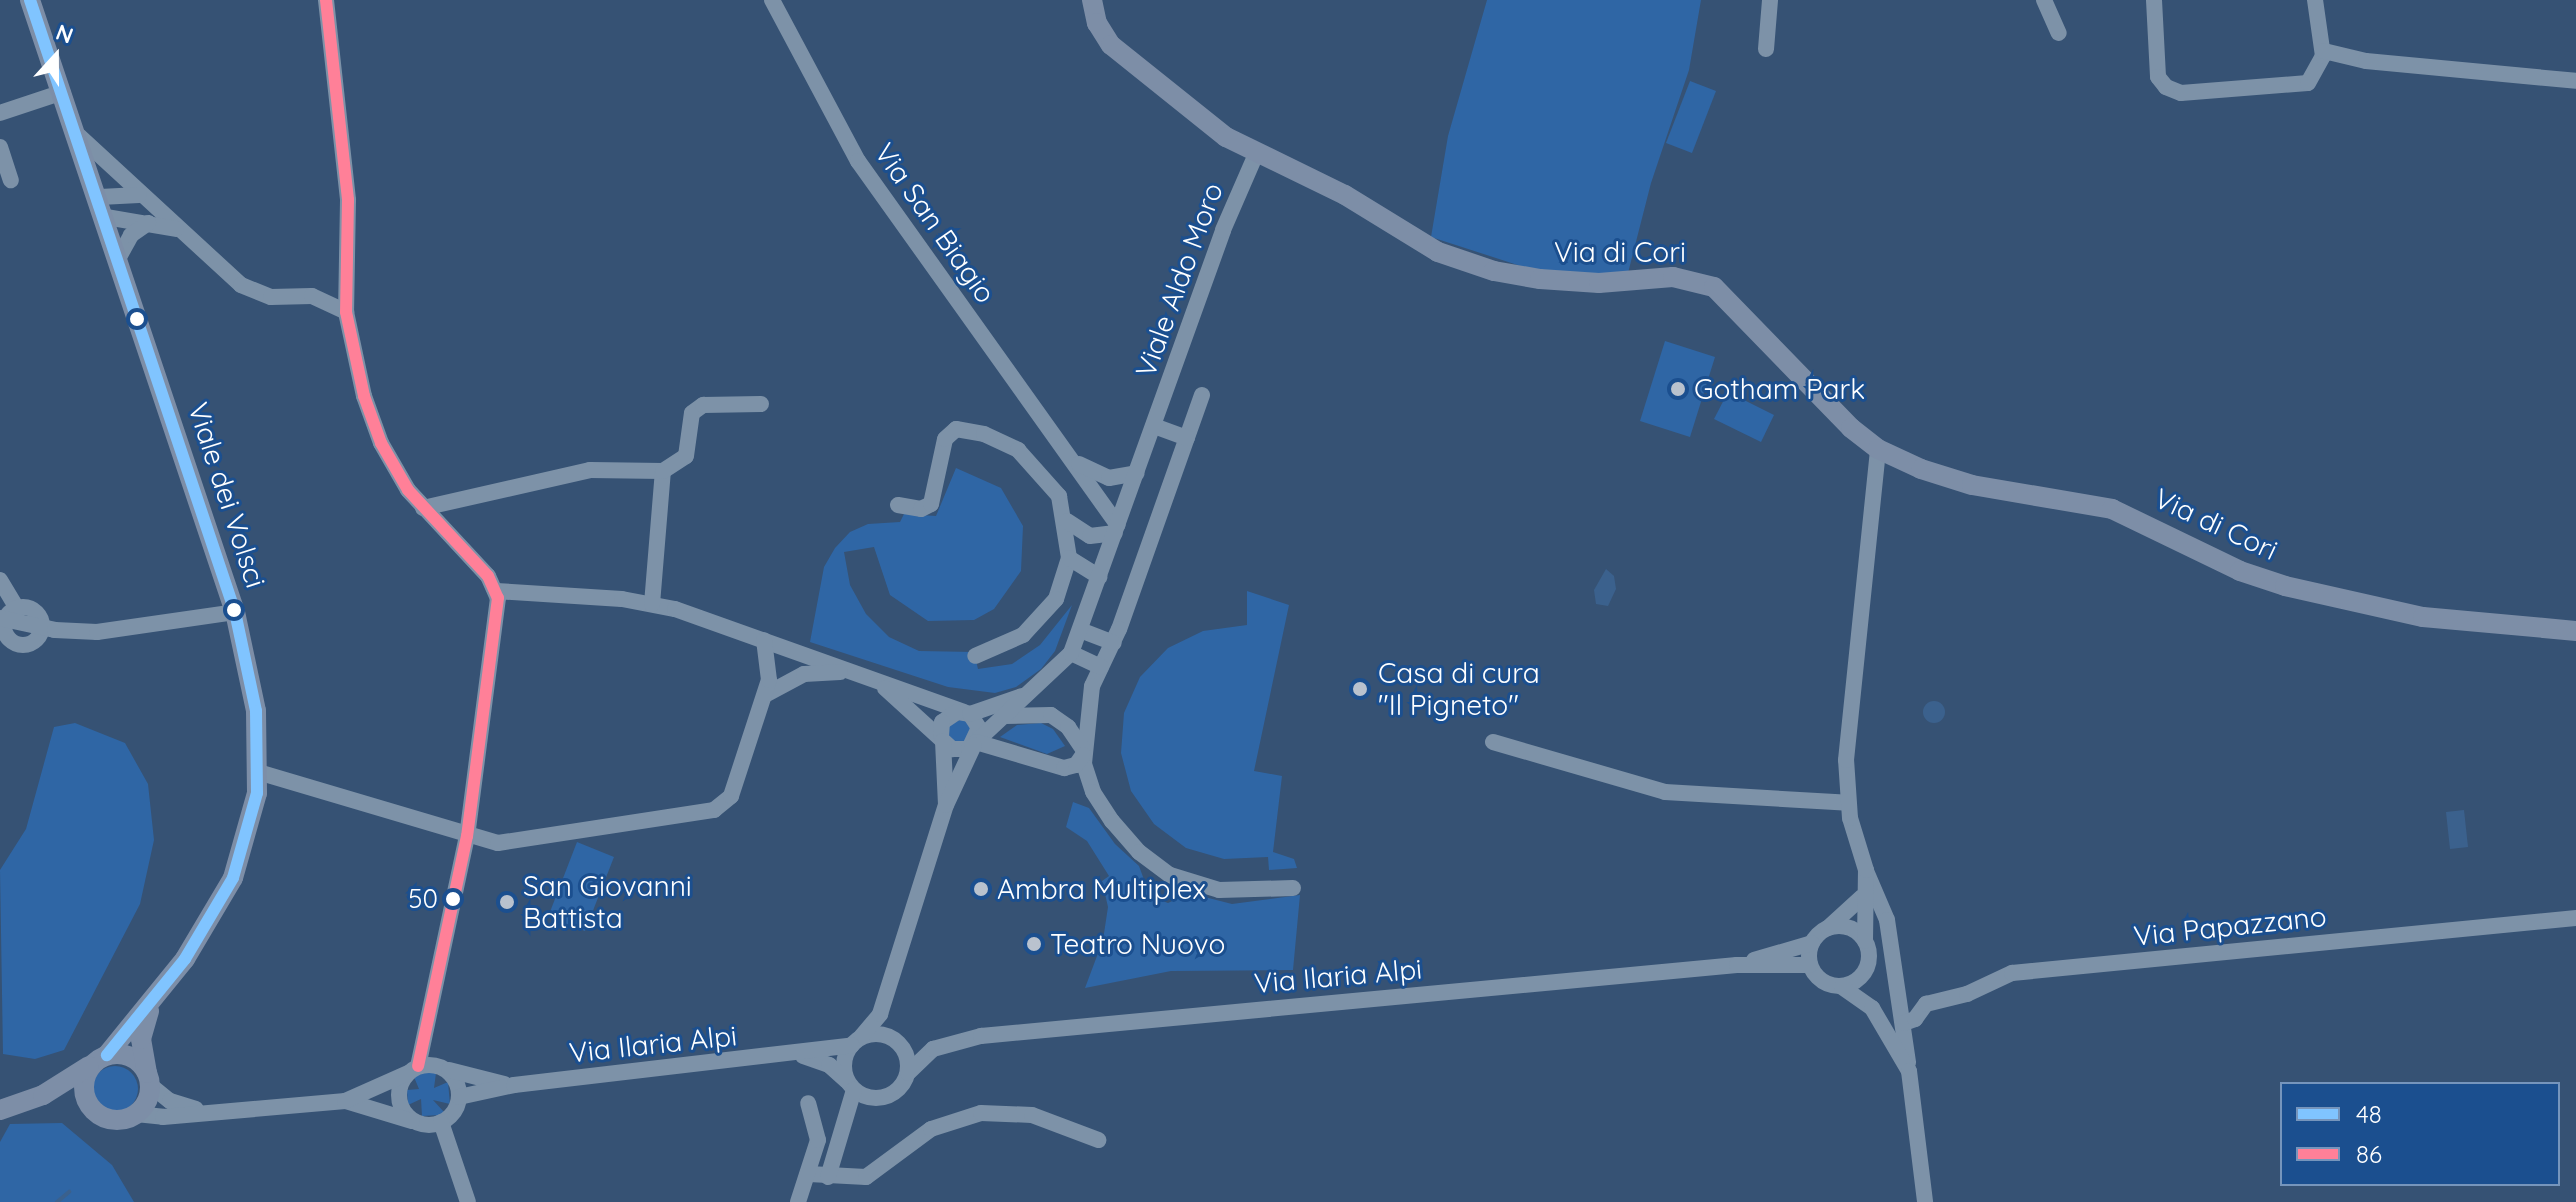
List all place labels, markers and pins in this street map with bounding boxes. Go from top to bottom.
unlabelled marker [129,311,145,327]
place label: Gotham Park [1694,372,1865,406]
marker: Gotham Park [1669,380,1687,398]
unlabelled marker [226,602,242,618]
place label: Casa di cura "Il Pigneto" [1378,656,1540,722]
marker: Casa di cura "Il Pigneto" [1349,678,1371,700]
place label: San Giovanni Battista [523,869,692,935]
place label: Ambra Multiplex [997,872,1206,906]
marker: Ambra Multiplex [972,880,990,898]
place label: 50 [408,883,438,915]
marker: 50 [445,891,461,907]
marker: San Giovanni Battista [498,893,516,911]
place label: Teatro Nuovo [1050,927,1225,961]
marker: Teatro Nuovo [1025,935,1043,953]

